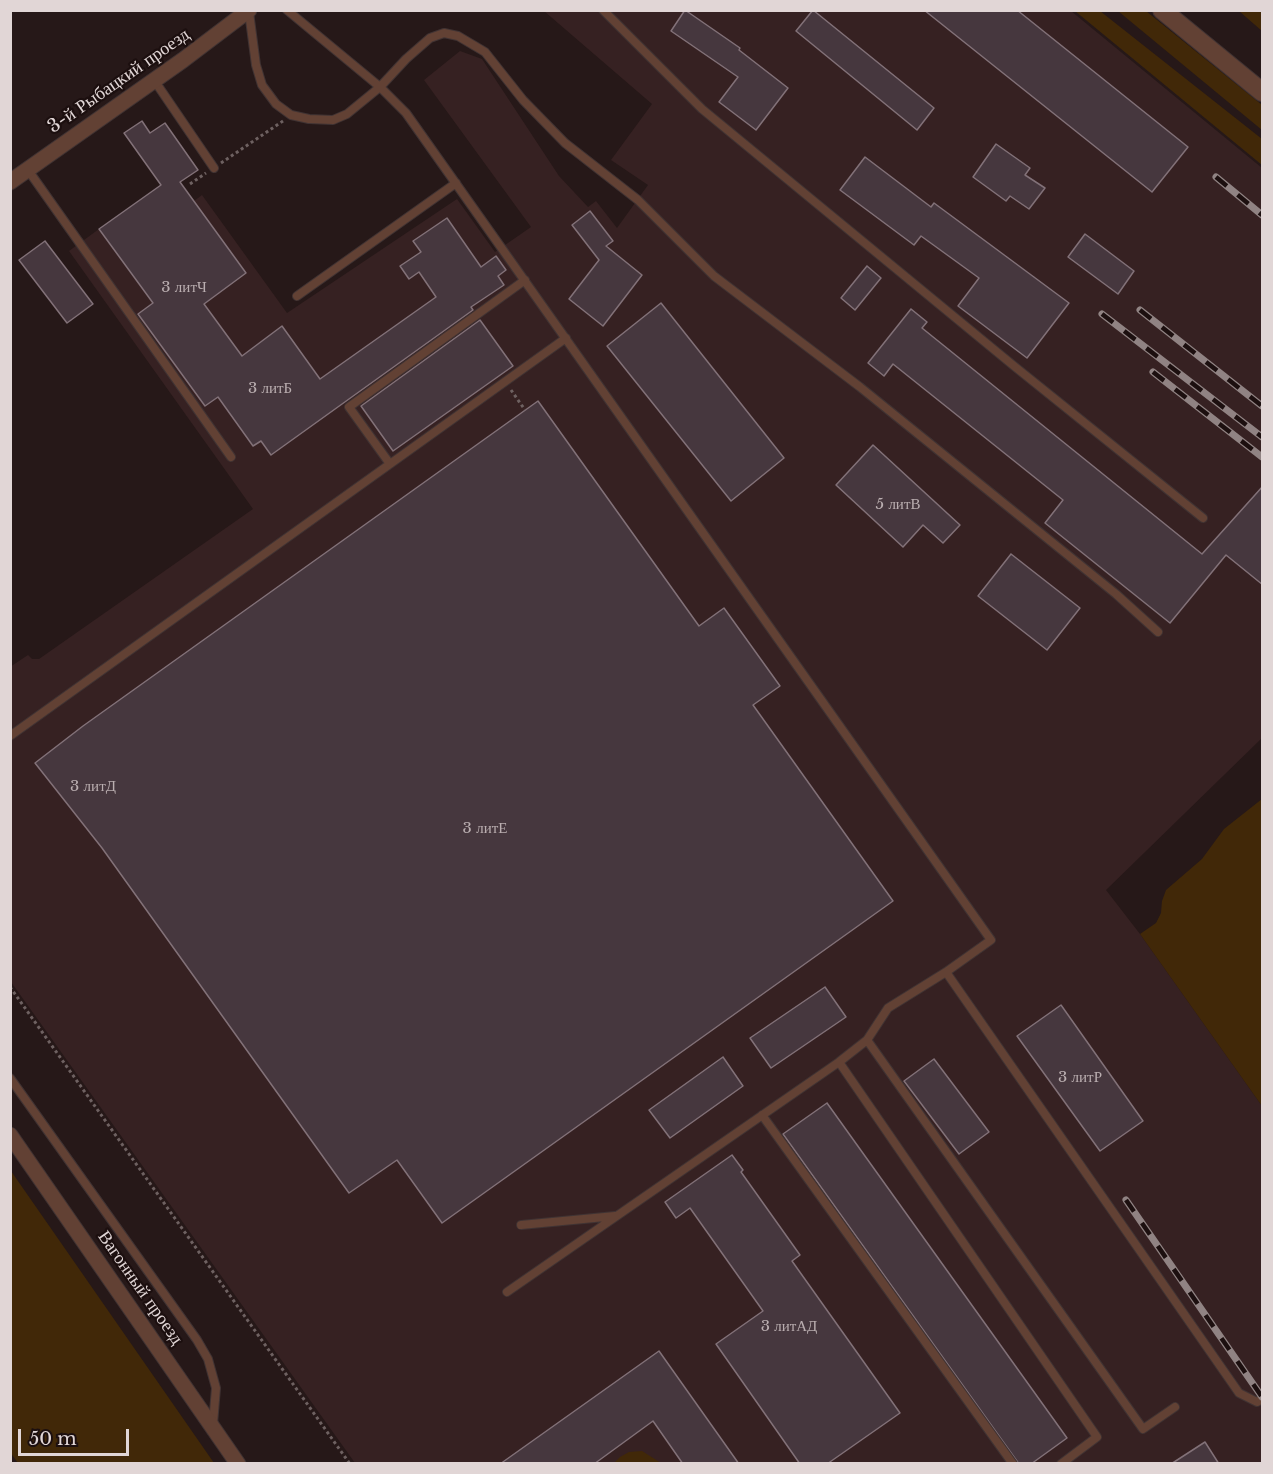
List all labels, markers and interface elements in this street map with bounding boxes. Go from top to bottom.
street label: 3-й Рыбацкий проезд [44,24,194,138]
house number: 3 литЧ [161,279,207,297]
house number: 3 литБ [248,380,292,398]
house number: 5 литВ [876,496,920,514]
house number: 3 литД [70,778,116,796]
house number: 3 литЕ [463,820,507,838]
house number: 3 литР [1058,1069,1102,1087]
street label: Вагонный проезд [93,1227,187,1349]
house number: 3 литАД [761,1318,817,1336]
scale bar [21,1417,132,1455]
text: 50 m [29,1428,77,1450]

